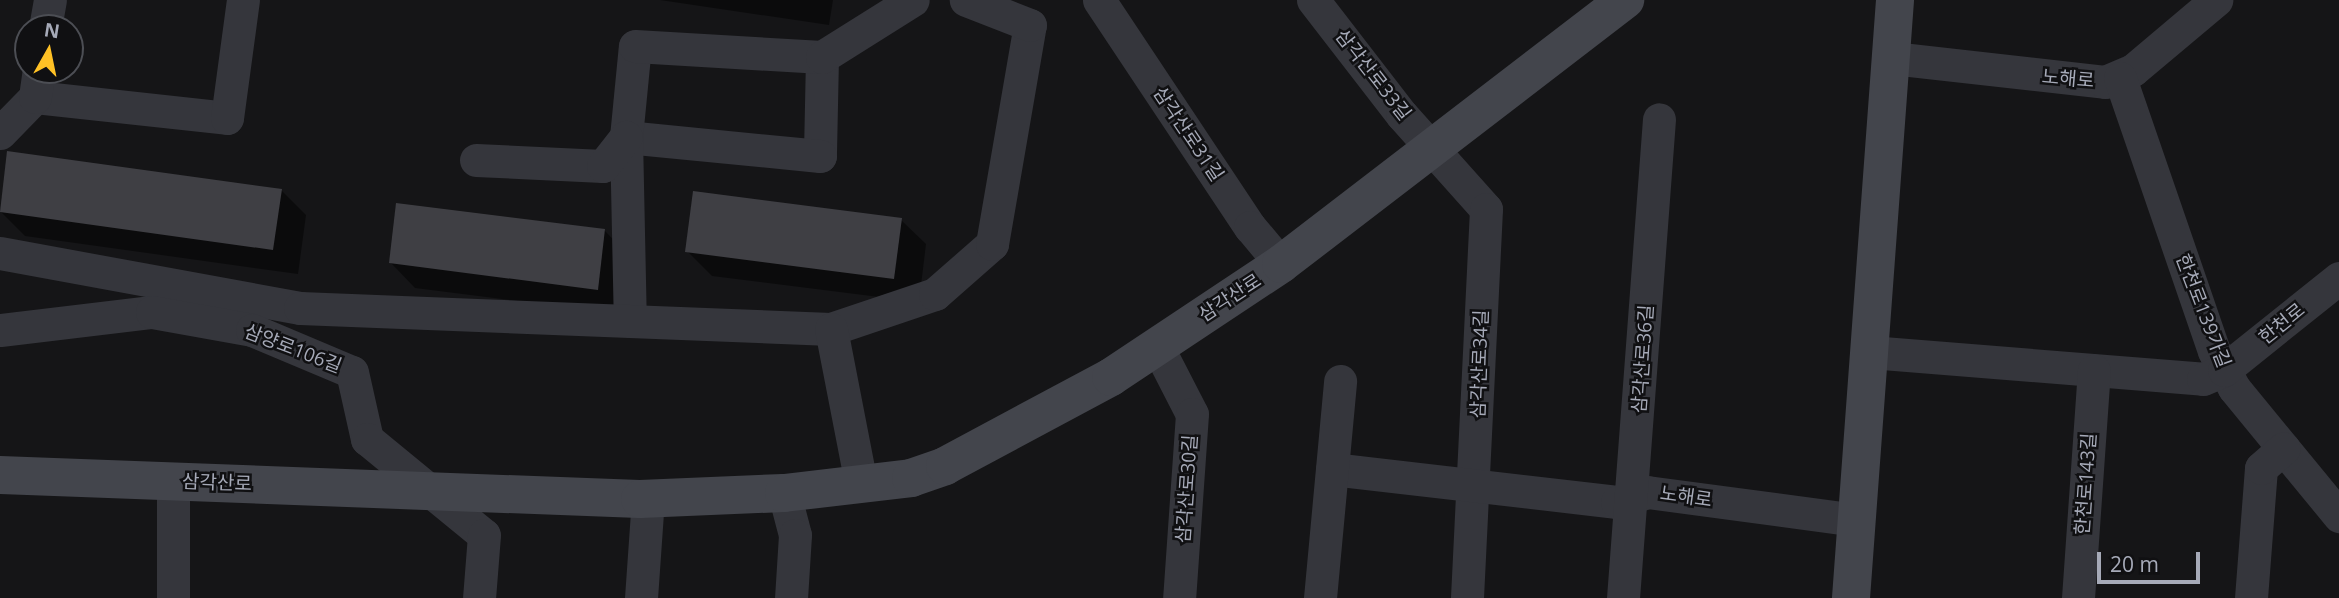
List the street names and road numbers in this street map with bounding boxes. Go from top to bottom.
street label: 삼각산로33길 [1330,25,1416,125]
street label: 노해로 [2041,65,2095,93]
street label: 삼각산로31길 [1148,82,1228,186]
street label: 한천로139가길 [2171,251,2235,371]
street label: 삼각산로 [1194,269,1266,327]
street label: 한천로 [2254,299,2310,349]
street label: 삼각산로36길 [1628,304,1658,414]
street label: 삼각산로34길 [1467,309,1493,419]
street label: 삼양로106길 [241,320,345,378]
street label: 한천로143길 [2071,432,2101,536]
street label: 삼각산로30길 [1172,434,1202,544]
street label: 삼각산로 [182,470,252,496]
street label: 노해로 [1658,482,1714,512]

